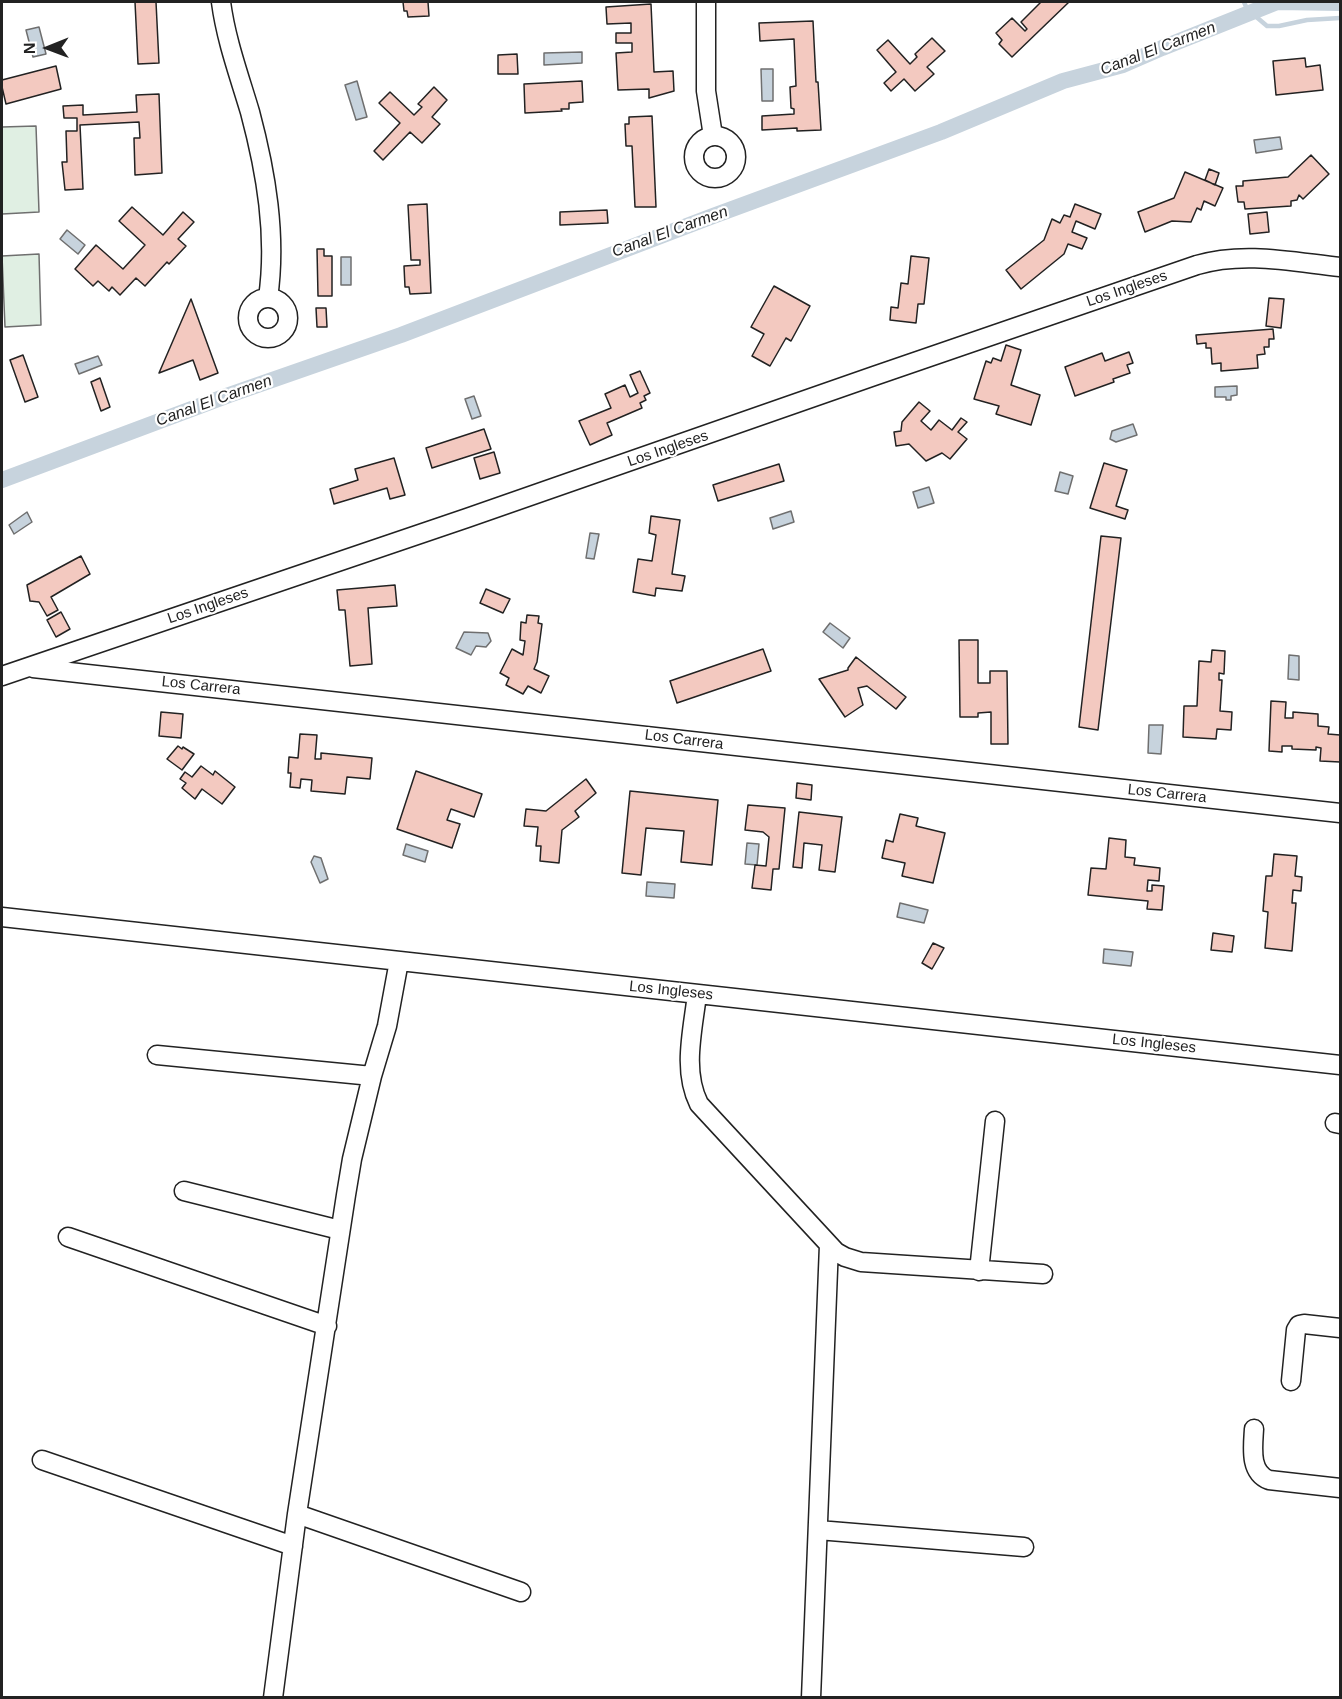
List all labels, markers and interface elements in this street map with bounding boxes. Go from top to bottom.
north arrow [18,18,78,78]
water label: Canal El Carmen [1098,18,1218,80]
text: N [21,42,38,54]
water label: Canal El Carmen [609,202,731,262]
street label: Los Ingleses [1084,267,1170,311]
water label: Canal El Carmen [153,371,275,431]
street label: Los Ingleses [625,427,711,471]
street label: Los Ingleses [165,584,251,628]
street label: Los Carrera [161,673,241,699]
street label: Los Carrera [644,726,724,754]
street label: Los Carrera [1127,781,1207,807]
street label: Los Ingleses [628,978,714,1004]
street label: Los Ingleses [1111,1031,1197,1057]

